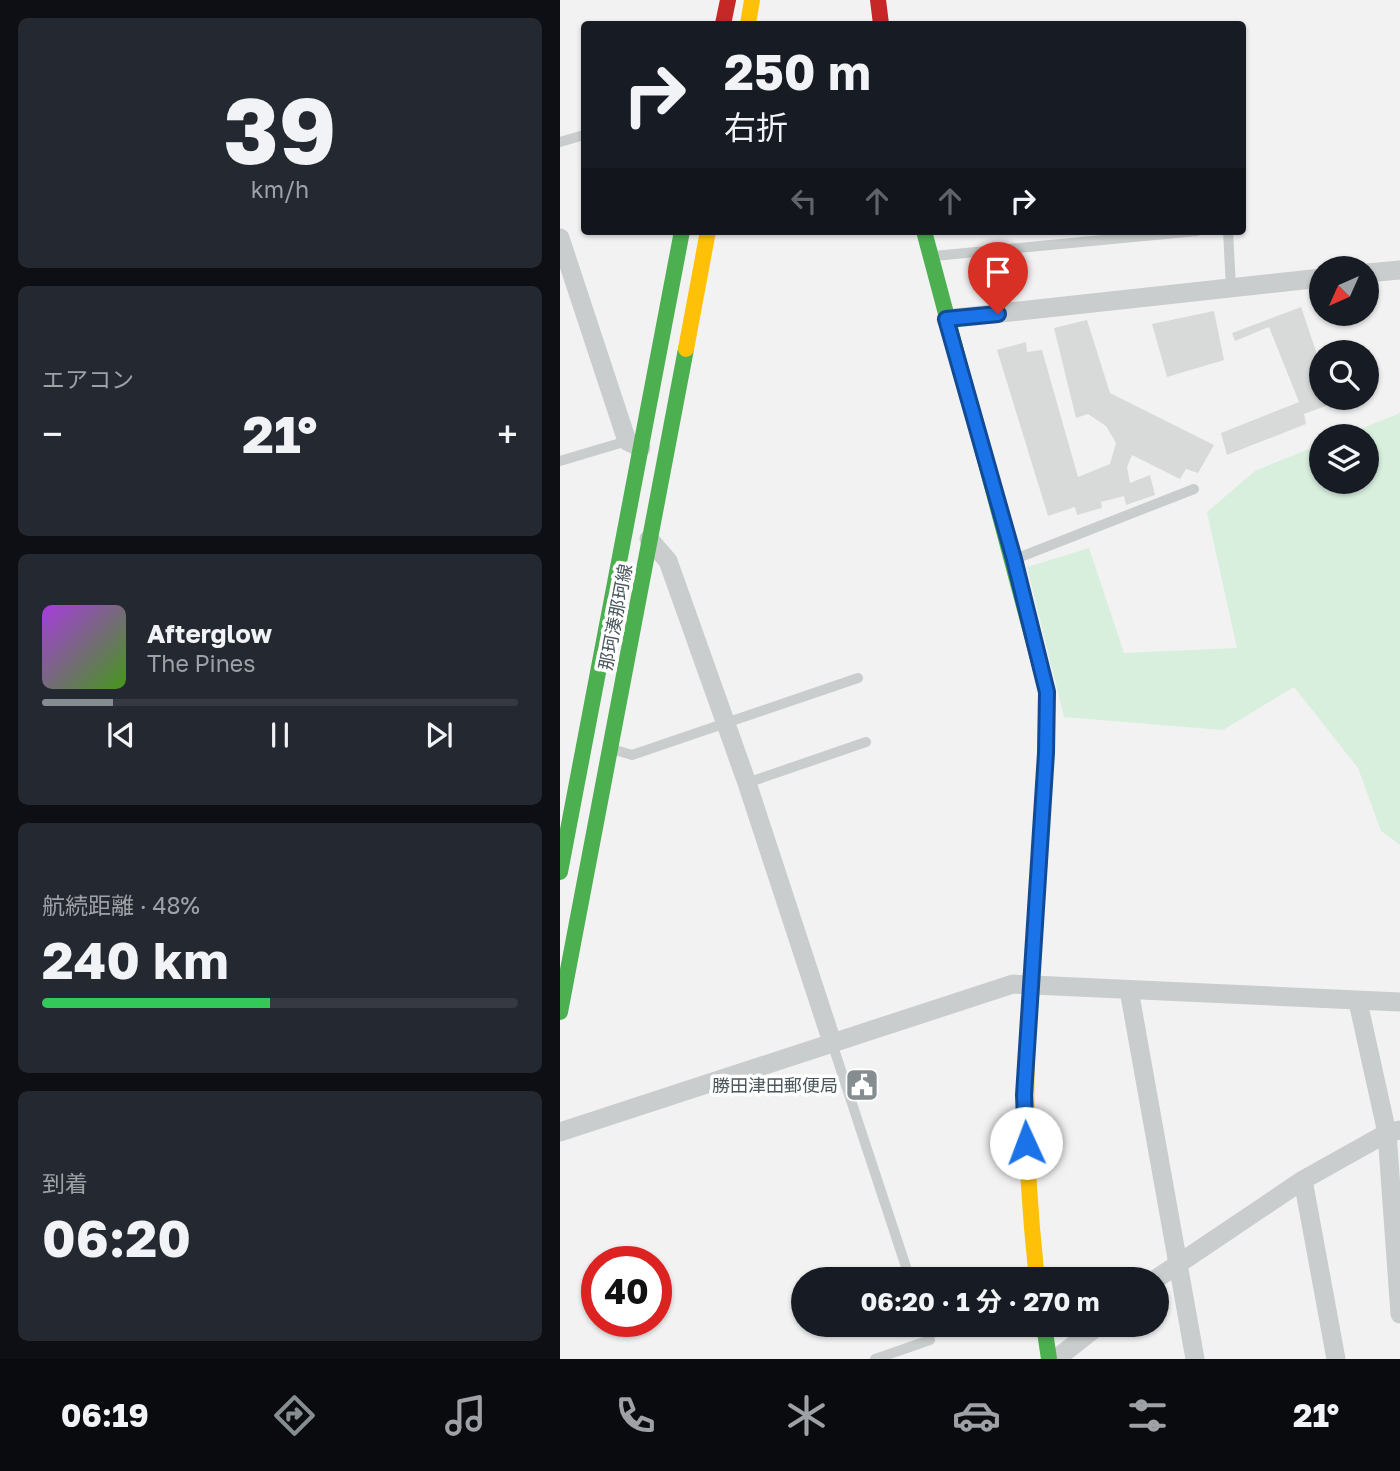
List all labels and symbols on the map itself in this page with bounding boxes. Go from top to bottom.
pin [968,242,1028,314]
north arrow [1309,256,1379,326]
street label: 那珂湊那珂線 [594,562,636,672]
public building icon: 勝田津田郵便局 [843,1066,881,1104]
place label: 勝田津田郵便局 [712,1074,838,1096]
position arrow [989,1106,1063,1180]
speed limit sign: 40 [581,1246,672,1337]

